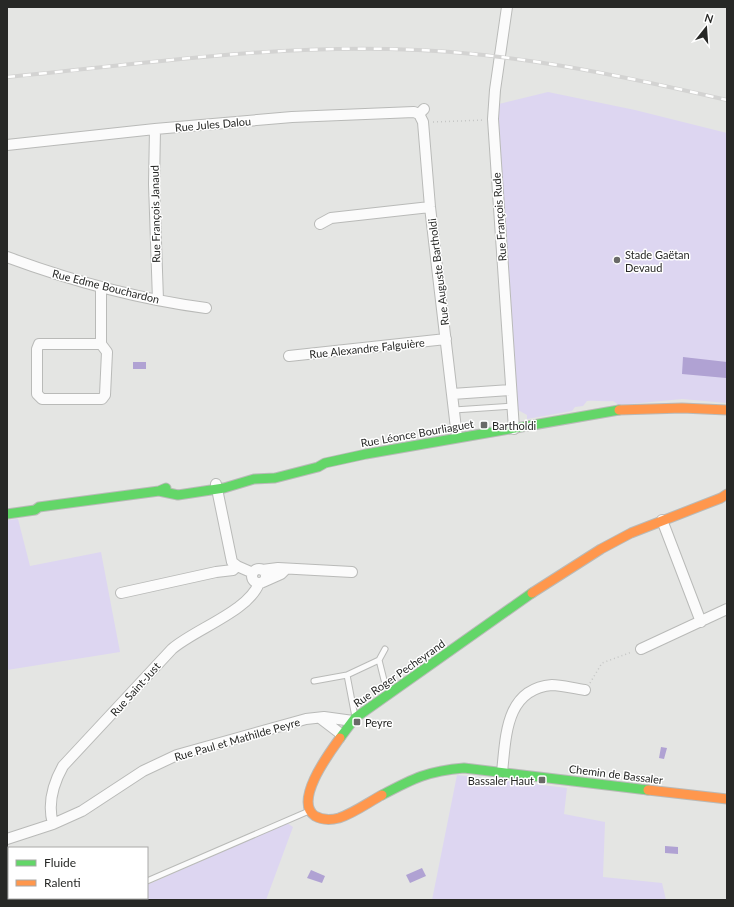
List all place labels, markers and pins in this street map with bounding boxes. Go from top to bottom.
place label: Stade Gaëtan Devaud [625,248,690,274]
marker: Stade Gaëtan Devaud [612,255,622,265]
place label: Bartholdi [492,419,537,432]
marker: Bartholdi [479,420,489,430]
place label: Peyre [365,716,392,729]
marker: Peyre [352,717,362,727]
place label: Bassaler Haut [468,774,534,787]
marker: Bassaler Haut [537,775,547,785]

